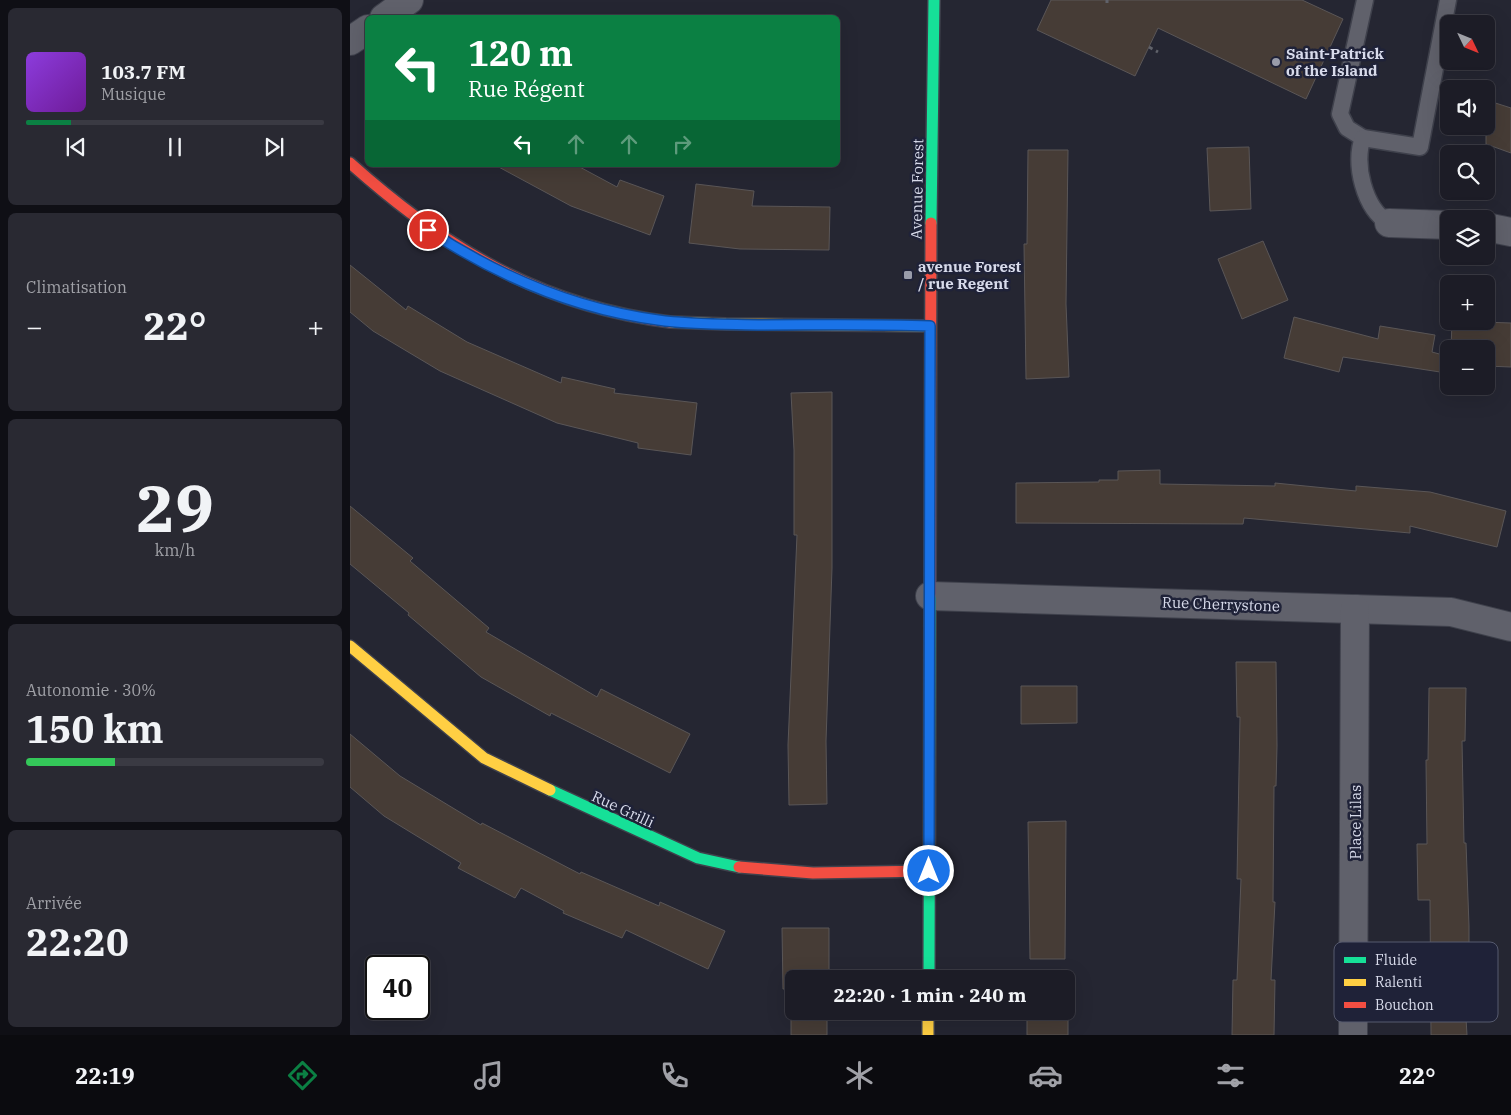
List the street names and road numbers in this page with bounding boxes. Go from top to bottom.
street label: Avenue Forest [907,139,927,239]
street label: Rue Cherrystone [1162,592,1280,616]
street label: Place Lilas [1346,785,1365,859]
street label: Rue Grilli [589,786,657,832]

